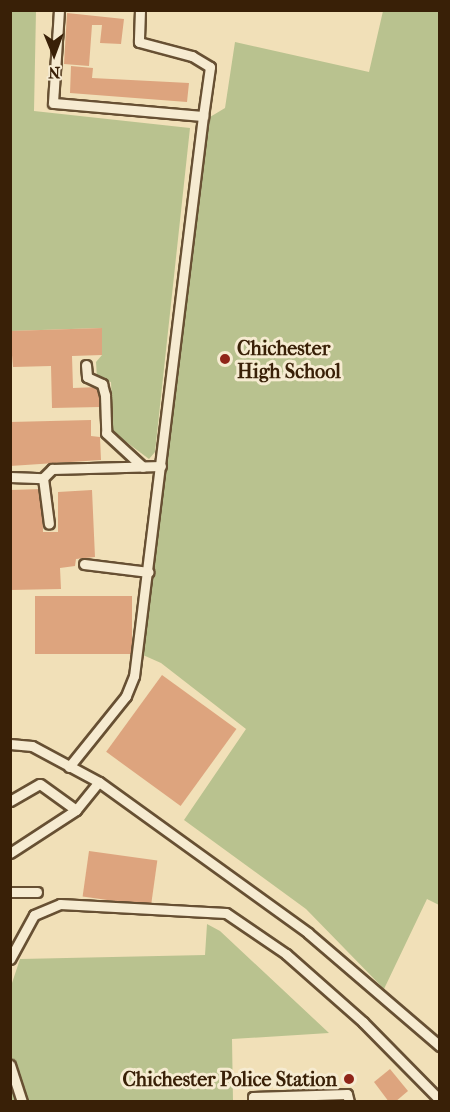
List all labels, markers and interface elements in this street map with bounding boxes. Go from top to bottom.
north arrow [24,24,84,84]
text: N [48,63,61,82]
place label: Chichester High School [237,336,341,383]
marker: Chichester High School [218,352,232,366]
place label: Chichester Police Station [122,1067,337,1091]
marker: Chichester Police Station [342,1072,356,1086]

